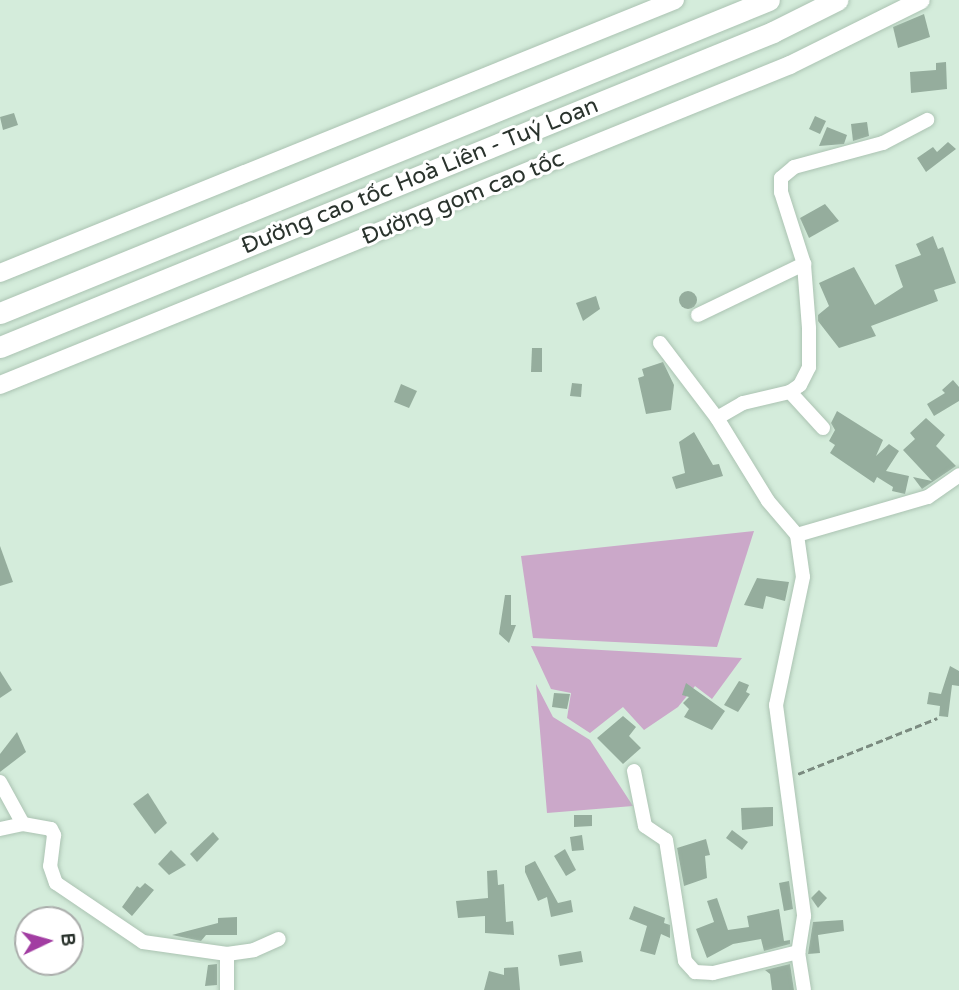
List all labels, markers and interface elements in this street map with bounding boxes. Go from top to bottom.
street label: Đường cao tốc Hoà Liên - Tuý Loan [238,92,602,260]
street label: Đường gom cao tốc [358,145,568,251]
north arrow [14,906,84,976]
text: B [56,932,79,947]

